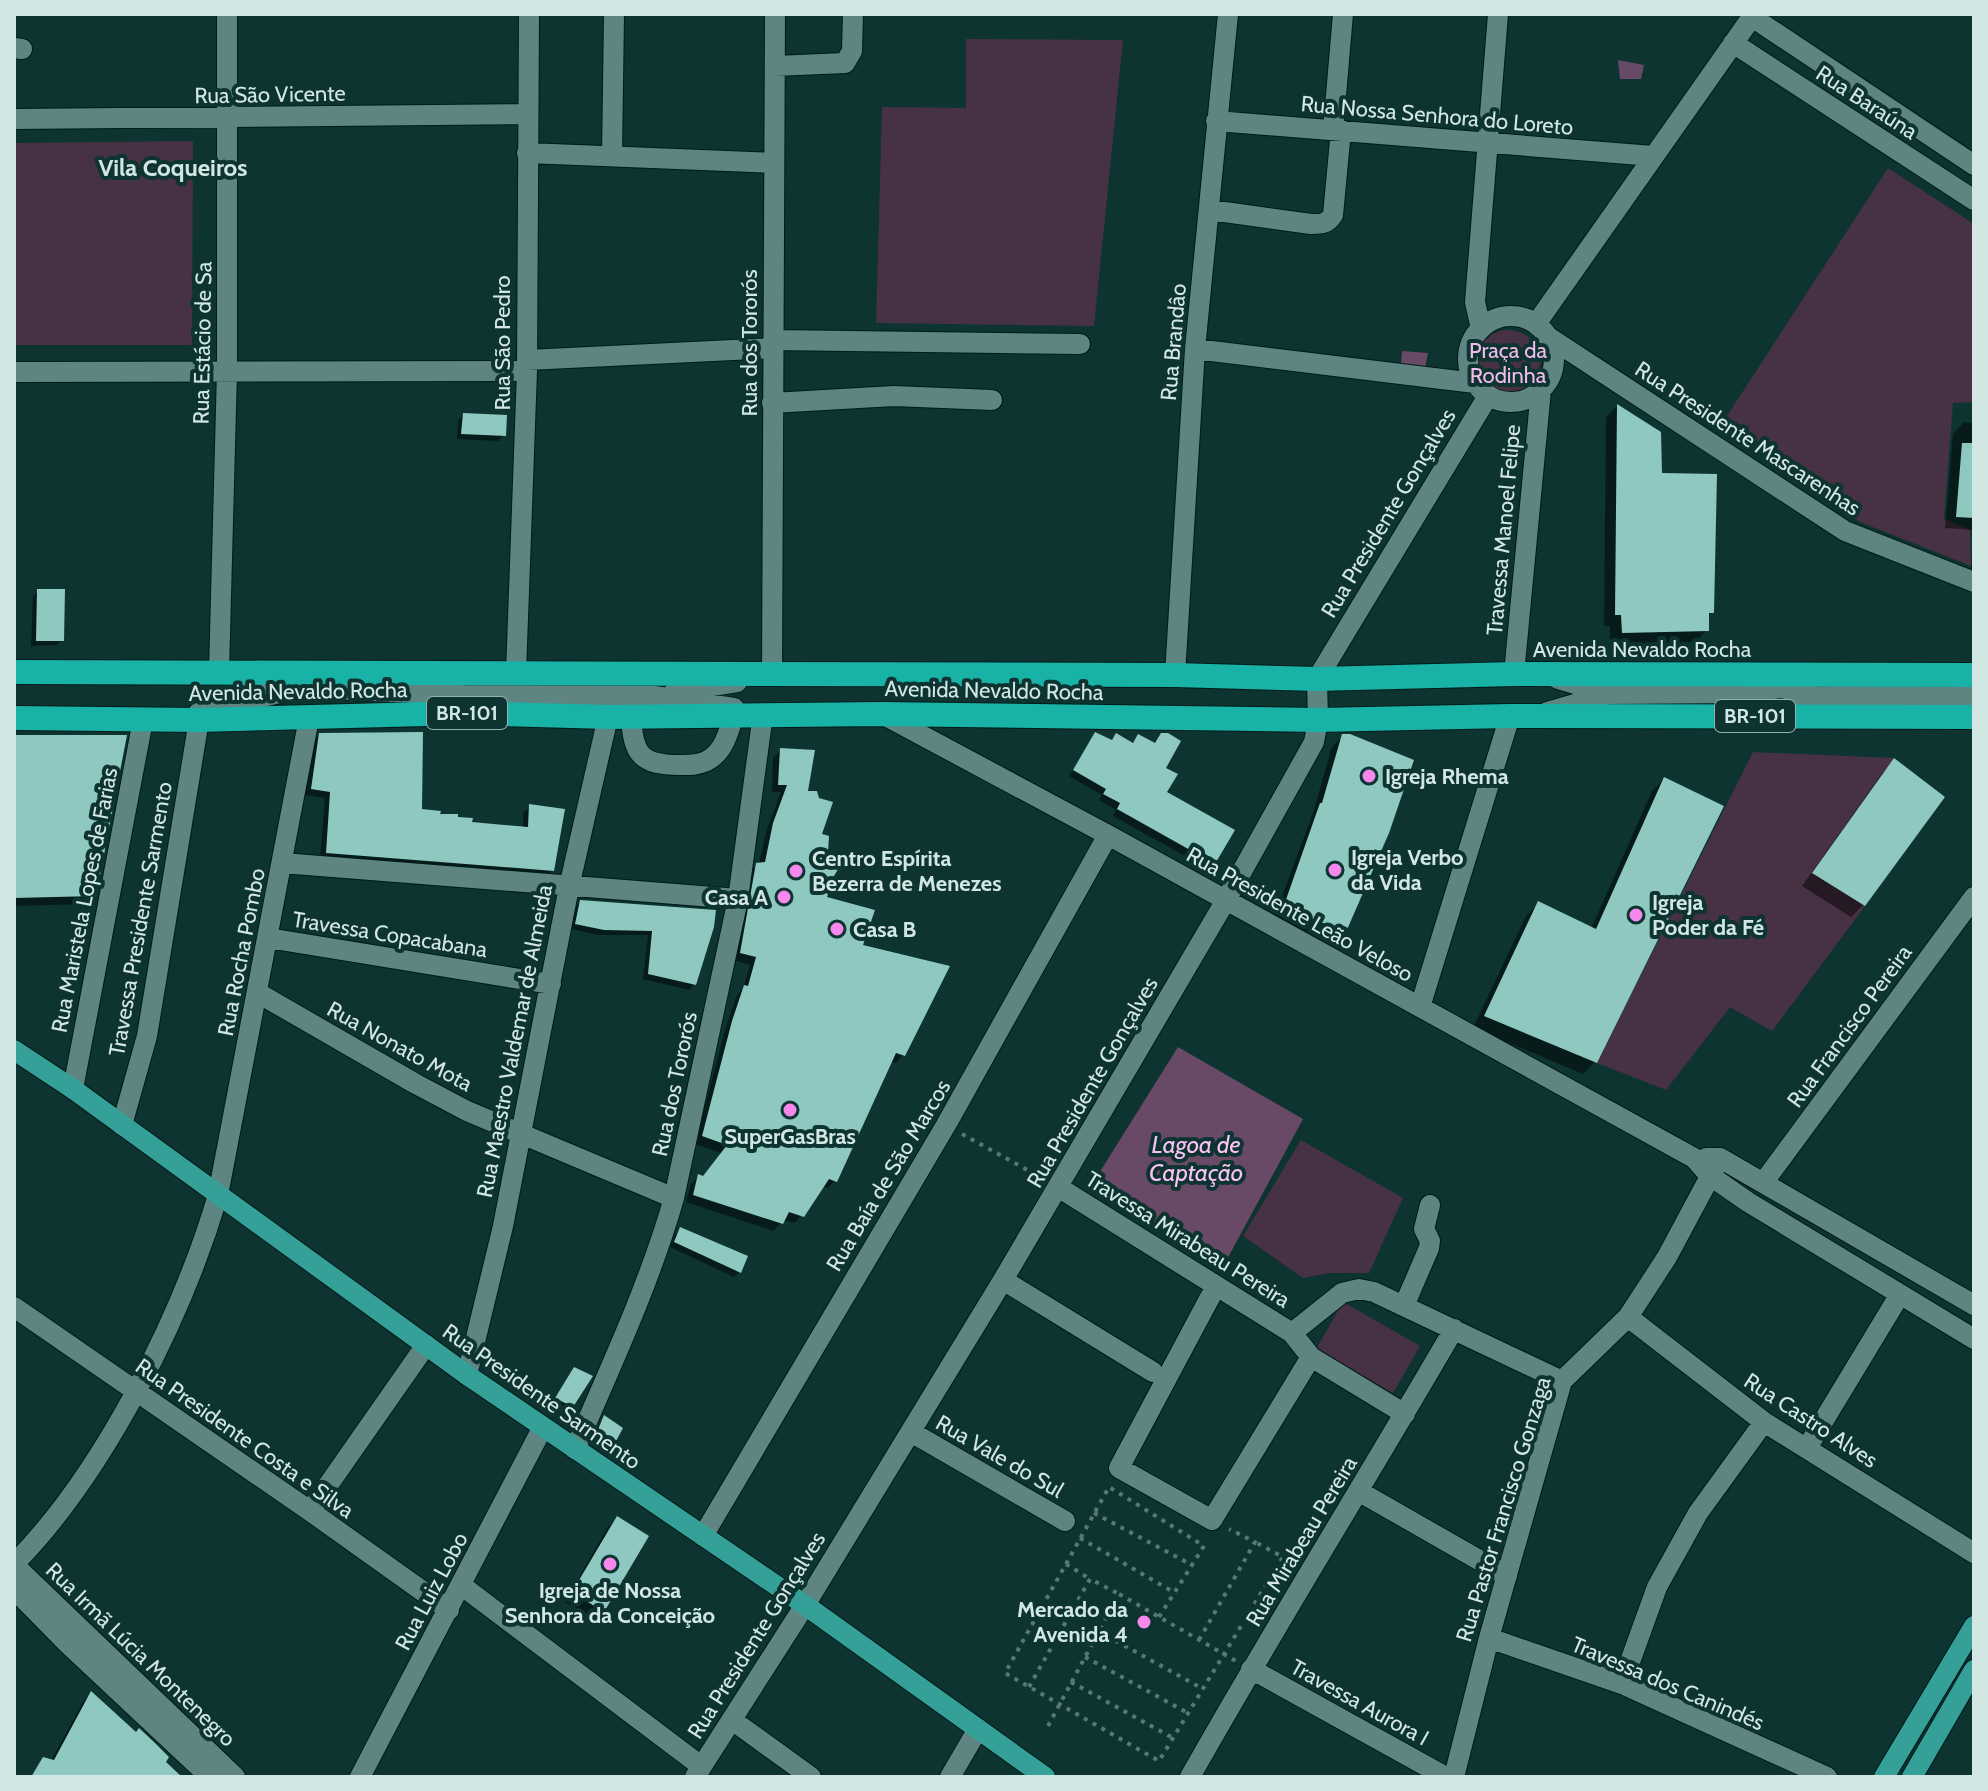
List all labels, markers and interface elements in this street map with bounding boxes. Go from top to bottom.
street label: Rua Baraúna [1811,60,1923,145]
street label: Rua São Vicente [194,80,346,109]
street label: Rua Nossa Senhora do Loreto [1300,90,1574,141]
district label: Vila Coqueiros [99,153,247,182]
street label: Rua Estácio de Sa [188,261,217,425]
street label: Rua dos Tororós [736,269,763,417]
street label: Rua São Pedro [489,275,516,411]
street label: Rua Brandâo [1155,282,1192,402]
park label: Praça da Rodinha [1469,337,1547,389]
street label: Rua Presidente Mascarenhas [1630,355,1865,521]
street label: Rua Presidente Gonçalves [1315,404,1462,623]
street label: Travessa Manoel Felipe [1481,423,1526,637]
street label: Avenida Nevaldo Rocha [1533,636,1752,663]
street label: Avenida Nevaldo Rocha [884,675,1104,706]
street label: Avenida Nevaldo Rocha [188,676,408,707]
road number: BR-101 [427,697,507,729]
road number: BR-101 [1715,700,1795,732]
place label: Igreja Rhema [1385,763,1509,790]
street label: Rua Maristela Lopes de Farias [46,765,123,1035]
marker: Igreja Rhema [1360,767,1378,785]
street label: Travessa Presidente Sarmento [103,780,178,1058]
street label: Rua Presidente Leão Veloso [1182,841,1418,988]
place label: Igreja Verbo da Vida [1351,844,1464,896]
place label: Centro Espírita Bezerra de Menezes [812,845,1002,897]
marker: Igreja Verbo da Vida [1326,861,1344,879]
marker: Centro Espírita Bezerra de Menezes [787,862,805,880]
street label: Rua Rocha Pombo [212,866,271,1038]
street label: Rua Maestro Valdemar de Almeida [471,882,558,1200]
place label: Casa A [705,884,768,911]
marker: Casa A [775,888,793,906]
place label: Igreja Poder da Fé [1652,889,1764,941]
street label: Travessa Copacabana [291,906,490,963]
marker: Igreja Poder da Fé [1627,906,1645,924]
place label: Casa B [853,916,917,943]
marker: Casa B [828,920,846,938]
street label: Rua Francisco Pereira [1781,939,1918,1113]
street label: Rua Presidente Gonçalves [1021,972,1164,1192]
street label: Rua Nonato Mota [322,995,477,1098]
street label: Rua dos Tororós [646,1009,703,1159]
street label: Rua Baía de São Marcos [821,1075,956,1276]
marker: SuperGasBras [781,1101,799,1119]
place label: SuperGasBras [724,1123,856,1150]
water label: Lagoa de Captação [1149,1130,1243,1187]
street label: Travessa Mirabeau Pereira [1080,1165,1295,1314]
street label: Rua Presidente Sarmento [437,1318,646,1475]
street label: Rua Presidente Costa e Silva [130,1353,360,1524]
street label: Rua Castro Alves [1739,1367,1883,1474]
street label: Rua Pastor Francisco Gonzaga [1450,1373,1557,1645]
street label: Rua Vale do Sul [931,1409,1069,1504]
street label: Rua Mirabeau Pereira [1240,1451,1363,1631]
street label: Rua Presidente Gonçalves [682,1527,831,1744]
street label: Rua Luiz Lobo [389,1528,474,1655]
marker: Igreja de Nossa Senhora da Conceição [601,1555,619,1573]
street label: Rua Irmã Lúcia Montenegro [40,1557,241,1752]
place label: Igreja de Nossa Senhora da Conceição [505,1577,715,1629]
place label: Mercado da Avenida 4 [1017,1596,1128,1648]
marker: Mercado da Avenida 4 [1135,1613,1153,1631]
street label: Travessa dos Canindés [1567,1631,1768,1736]
street label: Travessa Aurora I [1286,1653,1434,1752]

